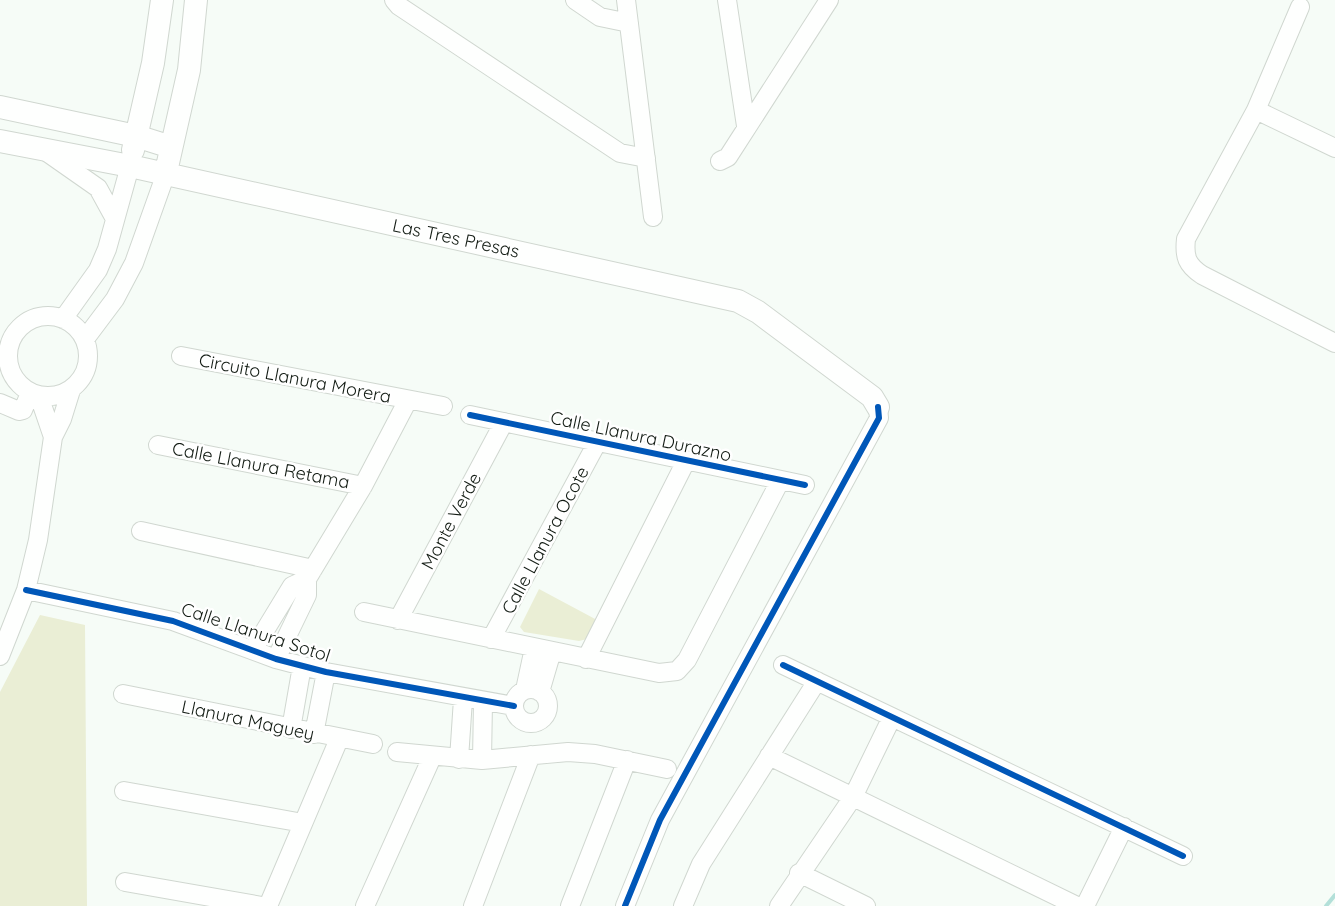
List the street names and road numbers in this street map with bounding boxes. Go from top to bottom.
street label: Las Tres Presas [390,213,522,263]
street label: Circuito Llanura Morera [197,348,393,408]
street label: Calle Llanura Durazno [548,406,734,466]
street label: Calle Llanura Retama [170,437,352,493]
street label: Calle Llanura Ocote [496,462,594,618]
street label: Monte Verde [416,469,486,573]
street label: Calle Llanura Sotol [178,597,334,667]
street label: Llanura Maguey [179,695,317,745]

